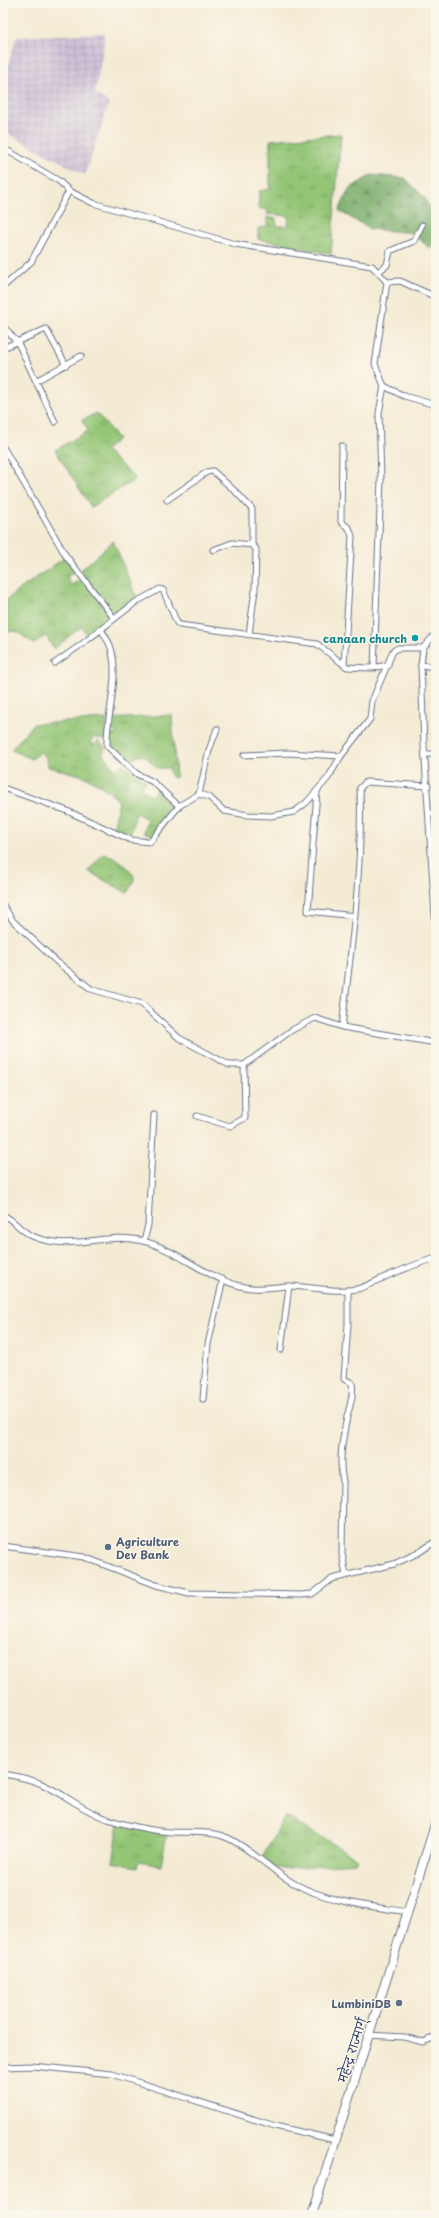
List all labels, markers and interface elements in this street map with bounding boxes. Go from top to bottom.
place label: canaan church [323,630,407,647]
marker: canaan church [410,633,420,643]
place label: Agriculture Dev Bank [116,1533,179,1563]
marker: Agriculture Dev Bank [103,1542,113,1552]
place label: LumbiniDB [332,1995,391,2012]
marker: LumbiniDB [394,1998,404,2008]
street label: महेन्द्र राज्मार्ग् [331,2014,372,2086]

